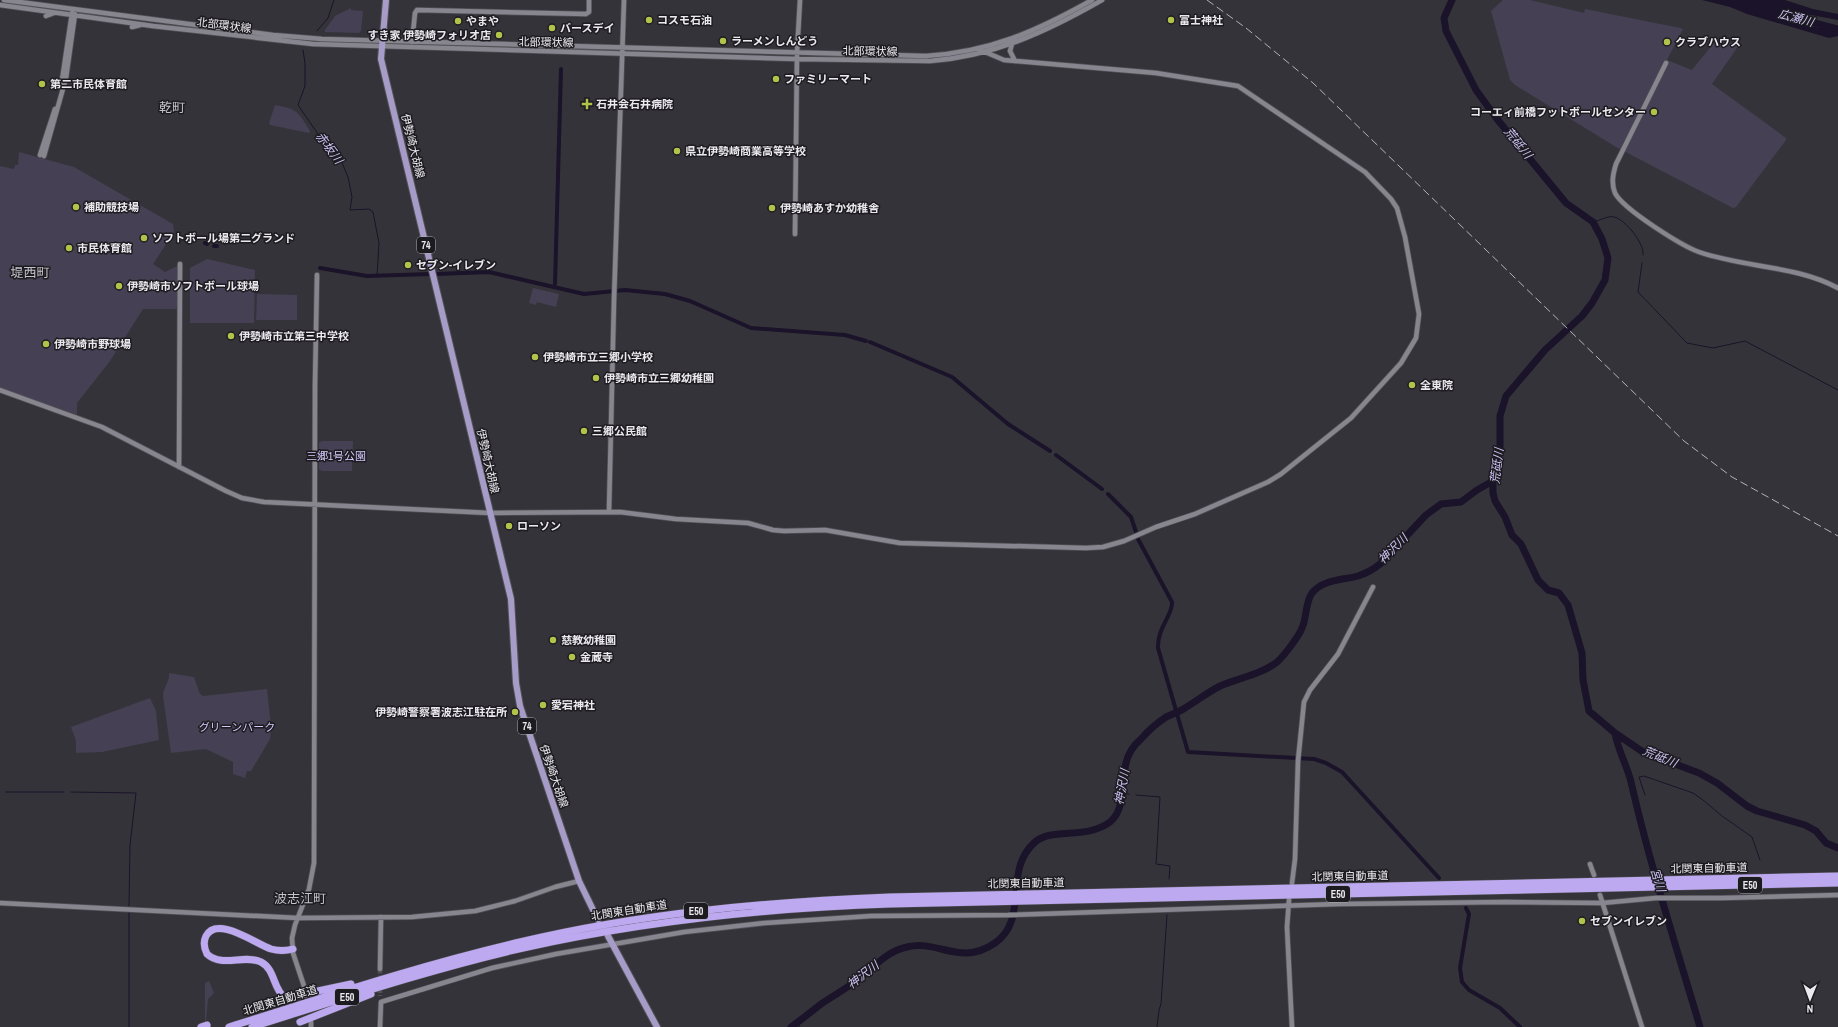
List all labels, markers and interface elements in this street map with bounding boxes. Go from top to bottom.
water label: 広瀬川 [1777,6,1817,31]
place label: コスモ石油 [657,13,712,27]
place label: 富士神社 [1179,13,1223,27]
place label: やまや [466,14,499,28]
street label: 北部環状線 [196,15,252,35]
marker: コスモ石油 [644,15,654,25]
marker: 富士神社 [1166,15,1176,25]
marker: やまや [453,16,463,26]
place label: バースデイ [560,21,614,35]
marker: バースデイ [547,23,557,33]
place label: すき家 伊勢崎フォリオ店 [367,28,491,42]
marker: すき家 伊勢崎フォリオ店 [494,30,504,40]
place label: ラーメンしんどう [731,34,818,48]
street label: 北部環状線 [518,35,574,49]
place label: クラブハウス [1675,35,1741,49]
marker: ラーメンしんどう [718,36,728,46]
marker: クラブハウス [1662,37,1672,47]
street label: 北部環状線 [842,44,898,58]
place label: ファミリーマート [784,72,872,86]
marker: ファミリーマート [771,74,781,84]
place label: 第二市民体育館 [50,77,127,91]
marker: 第二市民体育館 [37,79,47,89]
place label: 石井会石井病院 [596,97,673,111]
marker: 石井会石井病院 [581,98,593,110]
district label: 乾町 [159,99,185,116]
place label: コーエィ前橋フットボールセンター [1470,105,1646,119]
marker: コーエィ前橋フットボールセンター [1649,107,1659,117]
street label: 伊勢崎大胡線 [398,112,428,180]
water label: 荒砥川 [1500,124,1537,164]
water label: 赤坂川 [312,129,347,169]
place label: 県立伊勢崎商業高等学校 [685,144,806,158]
marker: 県立伊勢崎商業高等学校 [672,146,682,156]
place label: 補助競技場 [84,200,139,214]
place label: 伊勢崎あすか幼稚舎 [780,201,880,215]
marker: 補助競技場 [71,202,81,212]
marker: 伊勢崎あすか幼稚舎 [767,203,777,213]
place label: ソフトボール場第二グランド [152,231,295,245]
marker: ソフトボール場第二グランド [139,233,149,243]
road number: 74 [417,237,435,253]
place label: 市民体育館 [77,241,132,255]
marker: 市民体育館 [64,243,74,253]
place label: セブン-イレブン [416,258,496,272]
marker: セブン-イレブン [403,260,413,270]
district label: 堤西町 [10,264,50,281]
place label: 伊勢崎市ソフトボール球場 [127,279,259,293]
marker: 伊勢崎市ソフトボール球場 [114,281,124,291]
place label: 伊勢崎市立第三中学校 [239,329,349,343]
marker: 伊勢崎市立第三中学校 [226,331,236,341]
place label: 伊勢崎市野球場 [54,337,131,351]
marker: 伊勢崎市野球場 [41,339,51,349]
place label: 伊勢崎市立三郷小学校 [543,350,653,364]
marker: 伊勢崎市立三郷小学校 [530,352,540,362]
place label: 伊勢崎市立三郷幼稚園 [604,371,714,385]
marker: 伊勢崎市立三郷幼稚園 [591,373,601,383]
place label: 全東院 [1420,378,1453,392]
marker: 全東院 [1407,380,1417,390]
place label: 三郷公民館 [592,424,647,438]
marker: 三郷公民館 [579,426,589,436]
street label: 伊勢崎大胡線 [474,427,502,495]
water label: 荒砥川 [1487,445,1507,485]
park label: 三郷1号公園 [306,449,366,463]
place label: ローソン [517,519,561,533]
marker: ローソン [504,521,514,531]
water label: 神沢川 [1375,529,1413,567]
place label: 慈教幼稚園 [561,633,616,647]
marker: 慈教幼稚園 [548,635,558,645]
place label: 金蔵寺 [580,650,613,664]
marker: 金蔵寺 [567,652,577,662]
place label: 愛宕神社 [551,698,595,712]
marker: 愛宕神社 [538,700,548,710]
place label: 伊勢崎警察署波志江駐在所 [375,705,507,719]
marker: 伊勢崎警察署波志江駐在所 [510,707,520,717]
road number: 74 [518,718,536,734]
park label: グリーンパーク [199,720,275,734]
street label: 伊勢崎大胡線 [537,743,571,809]
water label: 荒砥川 [1640,743,1682,772]
water label: 神沢川 [1111,766,1133,806]
street label: 北関東自動車道 [1670,860,1748,876]
water label: 宮川 [1647,866,1670,896]
street label: 北関東自動車道 [1311,868,1389,884]
street label: 北関東自動車道 [987,875,1065,891]
road number: E50 [1738,877,1762,893]
road number: E50 [1326,886,1350,902]
district label: 波志江町 [274,890,326,907]
street label: 北関東自動車道 [590,897,668,923]
road number: E50 [684,903,708,919]
place label: セブンイレブン [1590,914,1667,928]
marker: セブンイレブン [1577,916,1587,926]
water label: 神沢川 [844,956,884,992]
north arrow [1790,979,1830,1019]
street label: 北関東自動車道 [241,982,319,1018]
road number: E50 [335,989,359,1005]
text: N [1806,1002,1813,1016]

